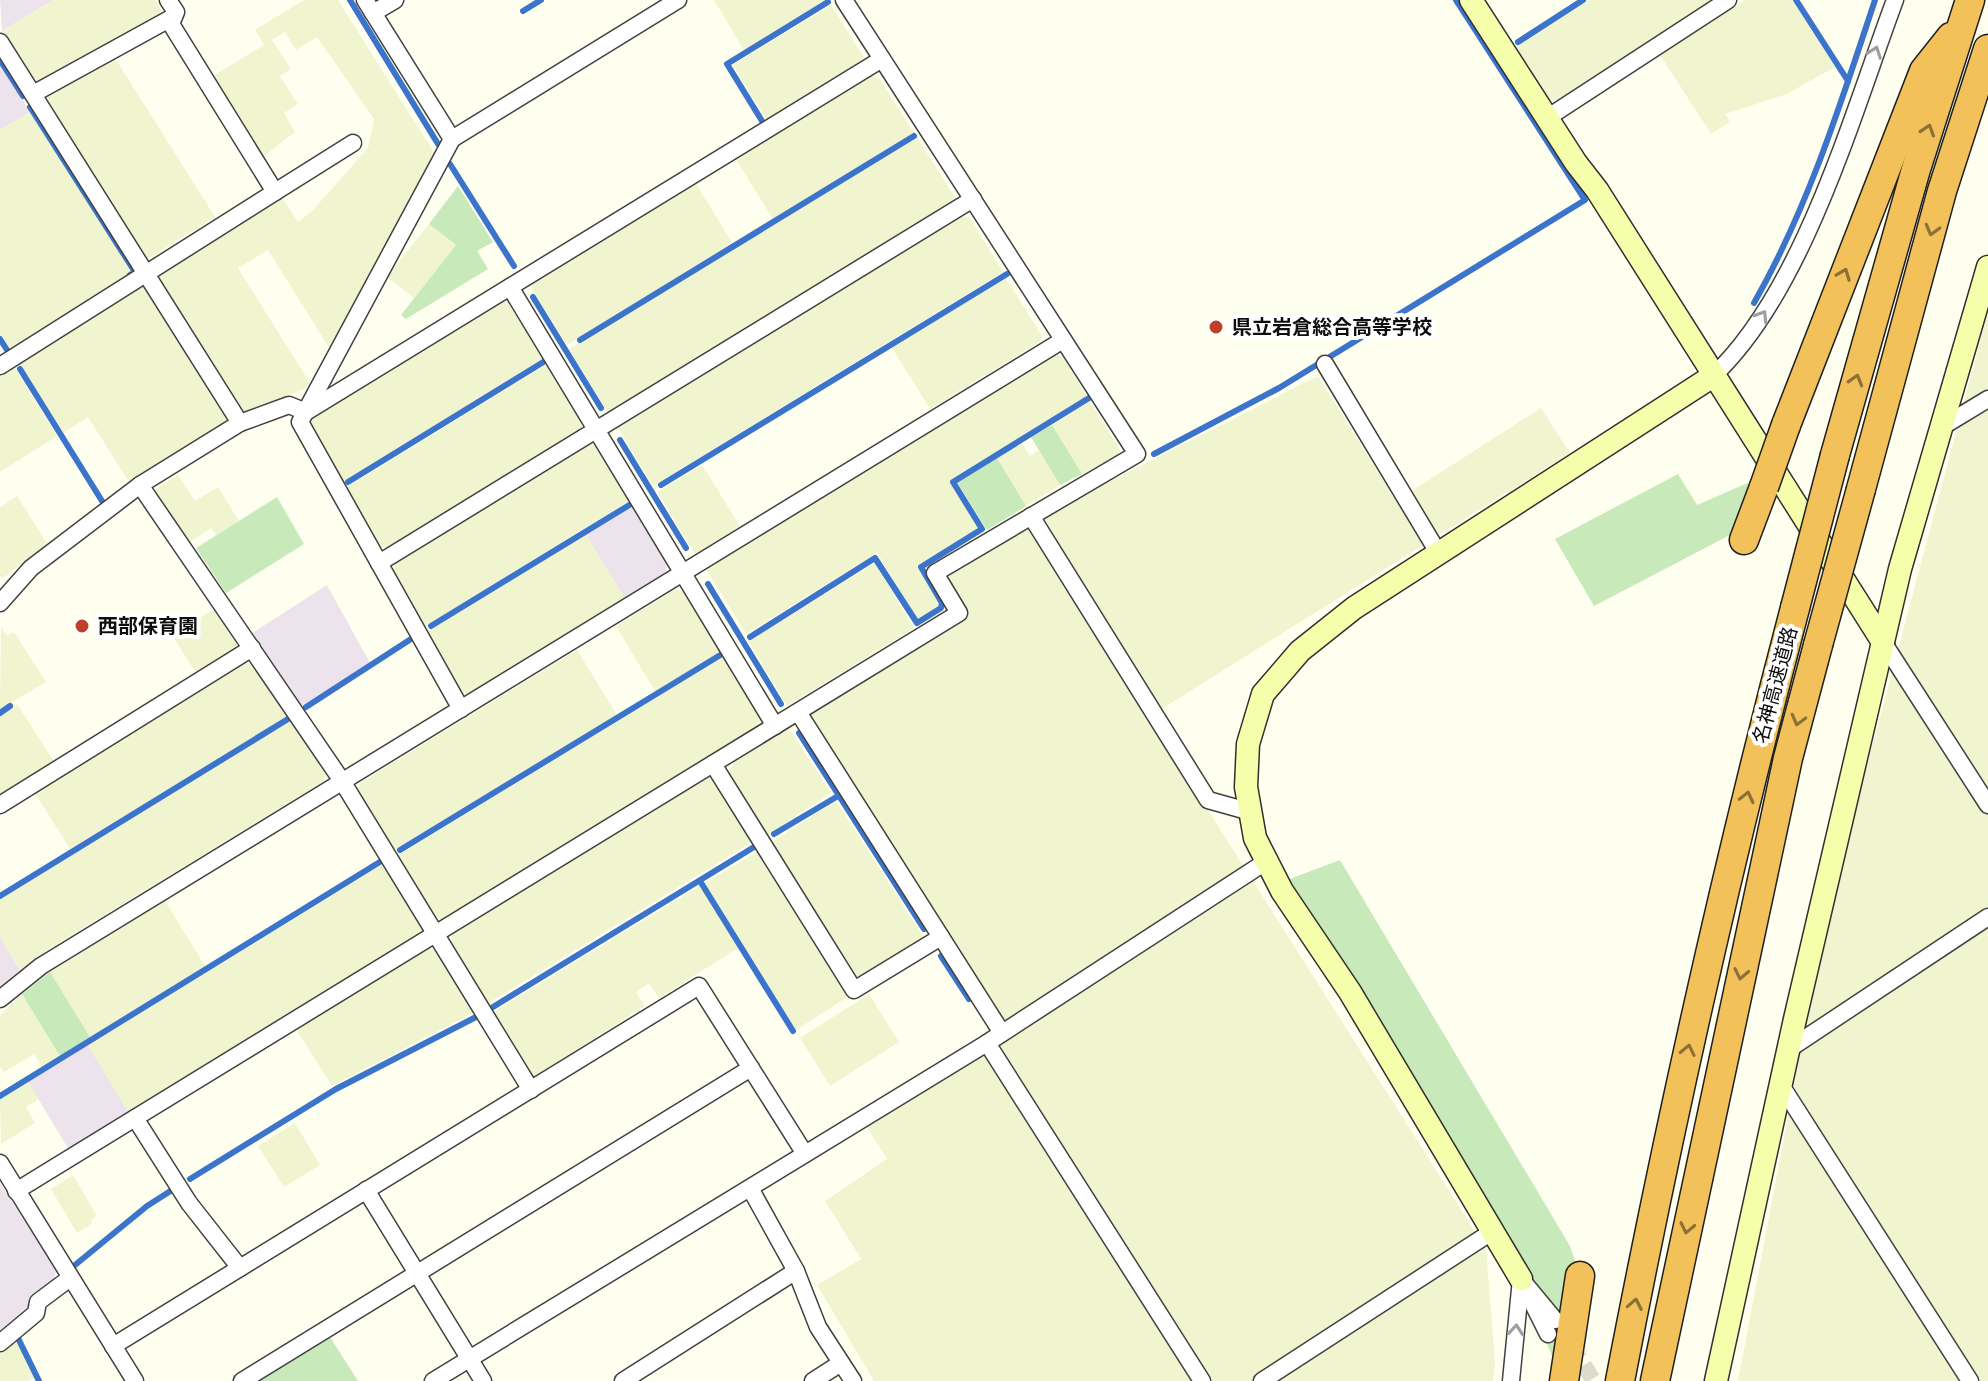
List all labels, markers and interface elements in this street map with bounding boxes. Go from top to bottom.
one-way arrow [1866,46,1882,60]
one-way arrow [1919,124,1935,138]
one-way arrow [1924,223,1941,237]
one-way arrow [1834,268,1851,282]
one-way arrow [1752,310,1767,324]
place label: 県立岩倉総合高等学校 [1232,315,1432,339]
marker: 県立岩倉総合高等学校 [1207,318,1225,336]
one-way arrow [1847,373,1864,387]
place label: 西部保育園 [98,614,198,638]
marker: 西部保育園 [73,617,91,635]
street label: 名神高速道路 [1748,624,1802,746]
one-way arrow [1790,713,1807,727]
one-way arrow [1738,790,1755,804]
one-way arrow [1733,967,1750,980]
one-way arrow [1679,1044,1696,1057]
one-way arrow [1679,1221,1696,1235]
one-way arrow [1625,1298,1642,1311]
one-way arrow [1507,1323,1524,1336]

